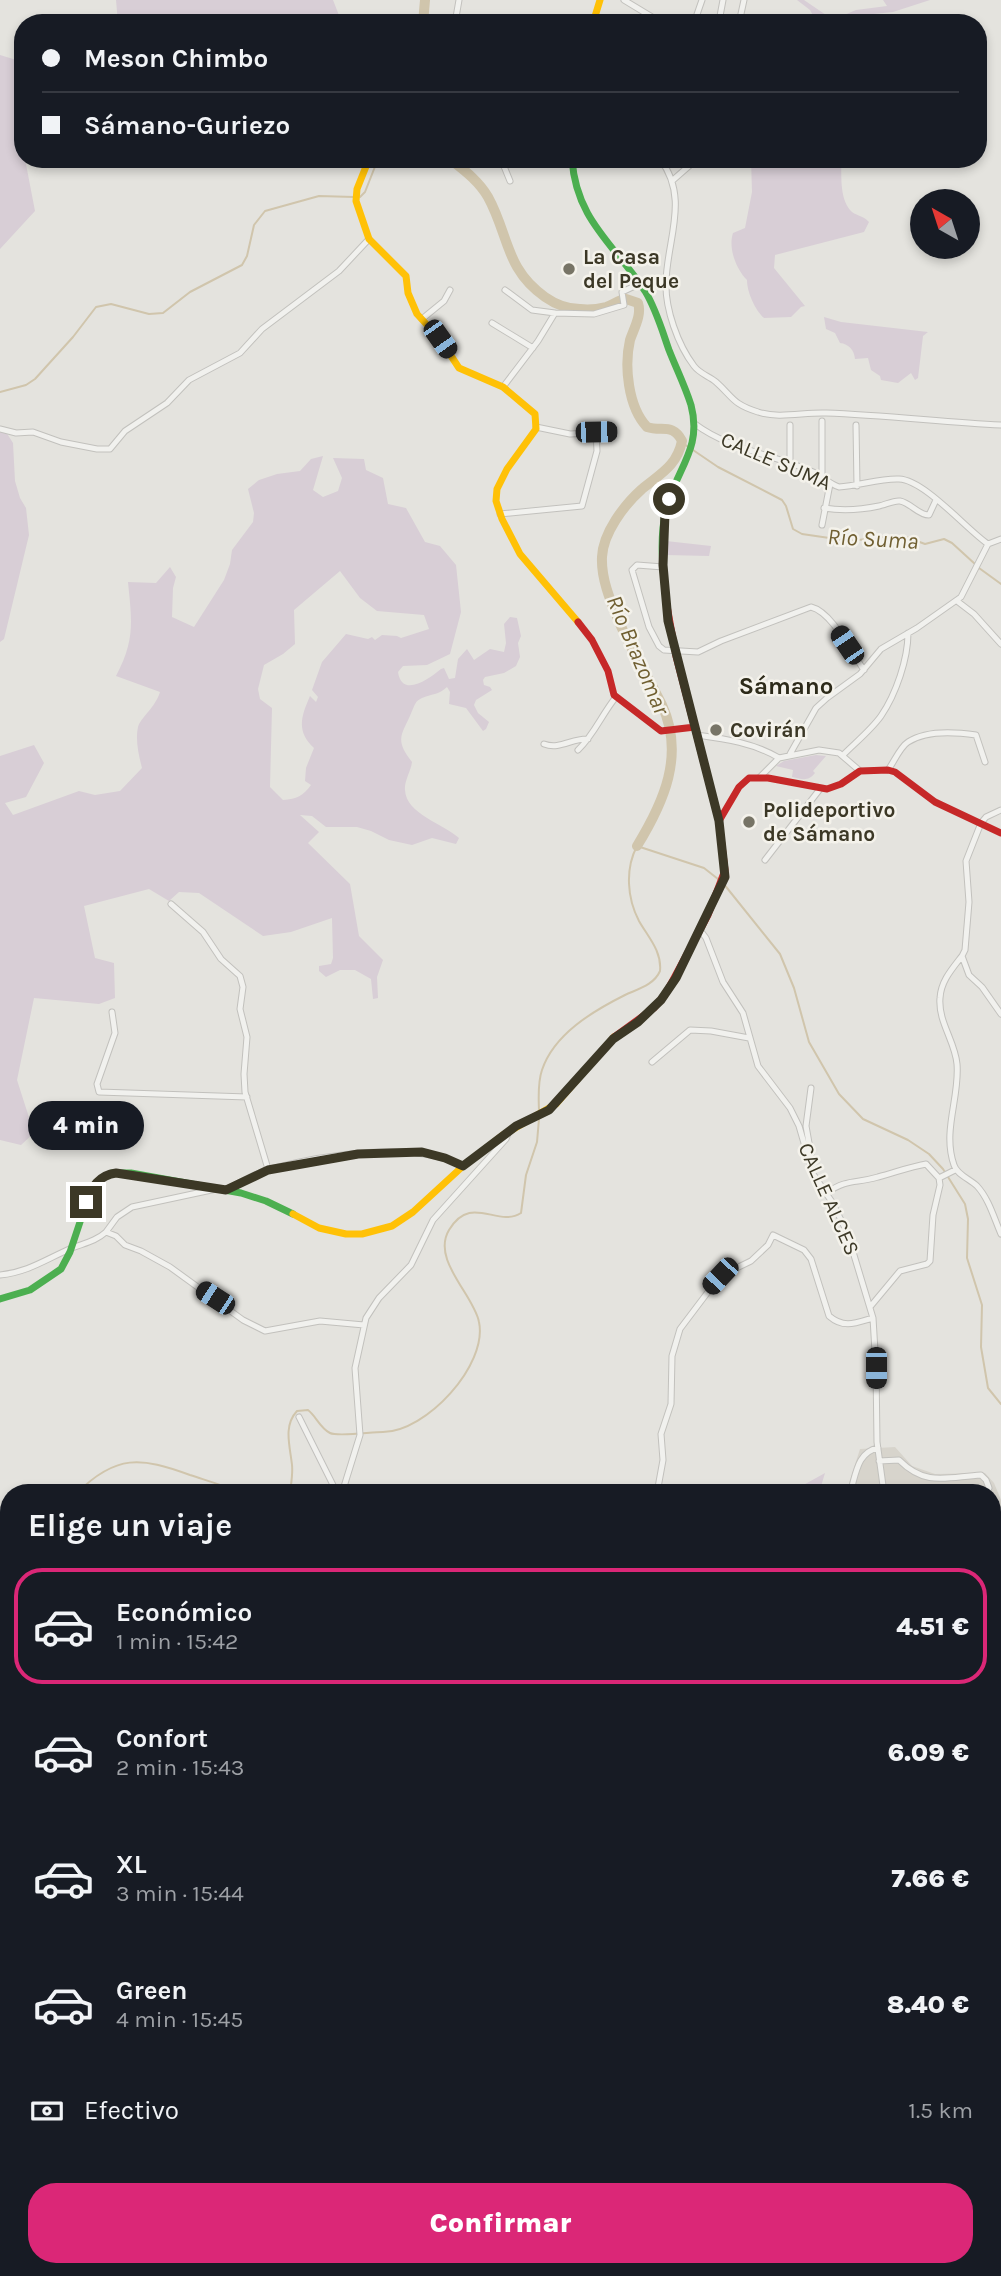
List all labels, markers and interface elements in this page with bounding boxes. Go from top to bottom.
text: Meson Chimbo [84,43,268,74]
text: Sámano-Guriezo [84,110,290,141]
north arrow [910,189,980,259]
map controls [910,189,980,259]
place label: La Casa del Peque [583,245,679,294]
marker: La Casa del Peque [561,261,577,277]
car [420,316,461,362]
car [575,421,618,443]
street label: CALLE SUMA [717,427,835,495]
route start [653,483,685,515]
water label: Río Suma [827,523,919,555]
water label: Río Brazomar [601,591,676,720]
car [827,622,868,668]
district label: Sámano [739,672,833,700]
place label: Covirán [730,718,807,742]
marker: Covirán [708,722,724,738]
place label: Polideportivo de Sámano [763,798,895,846]
marker: Polideportivo de Sámano [741,814,757,830]
callout: 4 min [28,1100,144,1150]
text: 4 min [53,1112,119,1139]
street label: CALLE ALCES [794,1139,864,1259]
route end [70,1186,102,1218]
car [698,1253,743,1299]
car [192,1278,239,1318]
car [866,1347,887,1389]
text: Elige un viaje [28,1507,232,1544]
icon: car [32,1595,95,1658]
text: Económico [116,1597,252,1628]
text: 4.51 € [896,1611,969,1642]
text: 1 min · 15:42 [116,1628,238,1655]
icon: car [32,1721,95,1784]
text: Confort [116,1723,208,1754]
text: 6.09 € [887,1737,969,1768]
text: 2 min · 15:43 [116,1754,244,1781]
icon: car [32,1847,95,1910]
text: XL [116,1849,147,1880]
text: 7.66 € [891,1863,969,1894]
text: 3 min · 15:44 [116,1880,244,1907]
icon: car [32,1973,95,2036]
text: Green [116,1975,188,2006]
text: 8.40 € [887,1989,969,2020]
text: 4 min · 15:45 [116,2006,243,2033]
icon: cash [28,2092,66,2130]
text: Efectivo [84,2095,179,2126]
text: 1.5 km [908,2097,973,2124]
button: Confirmar [28,2183,973,2263]

